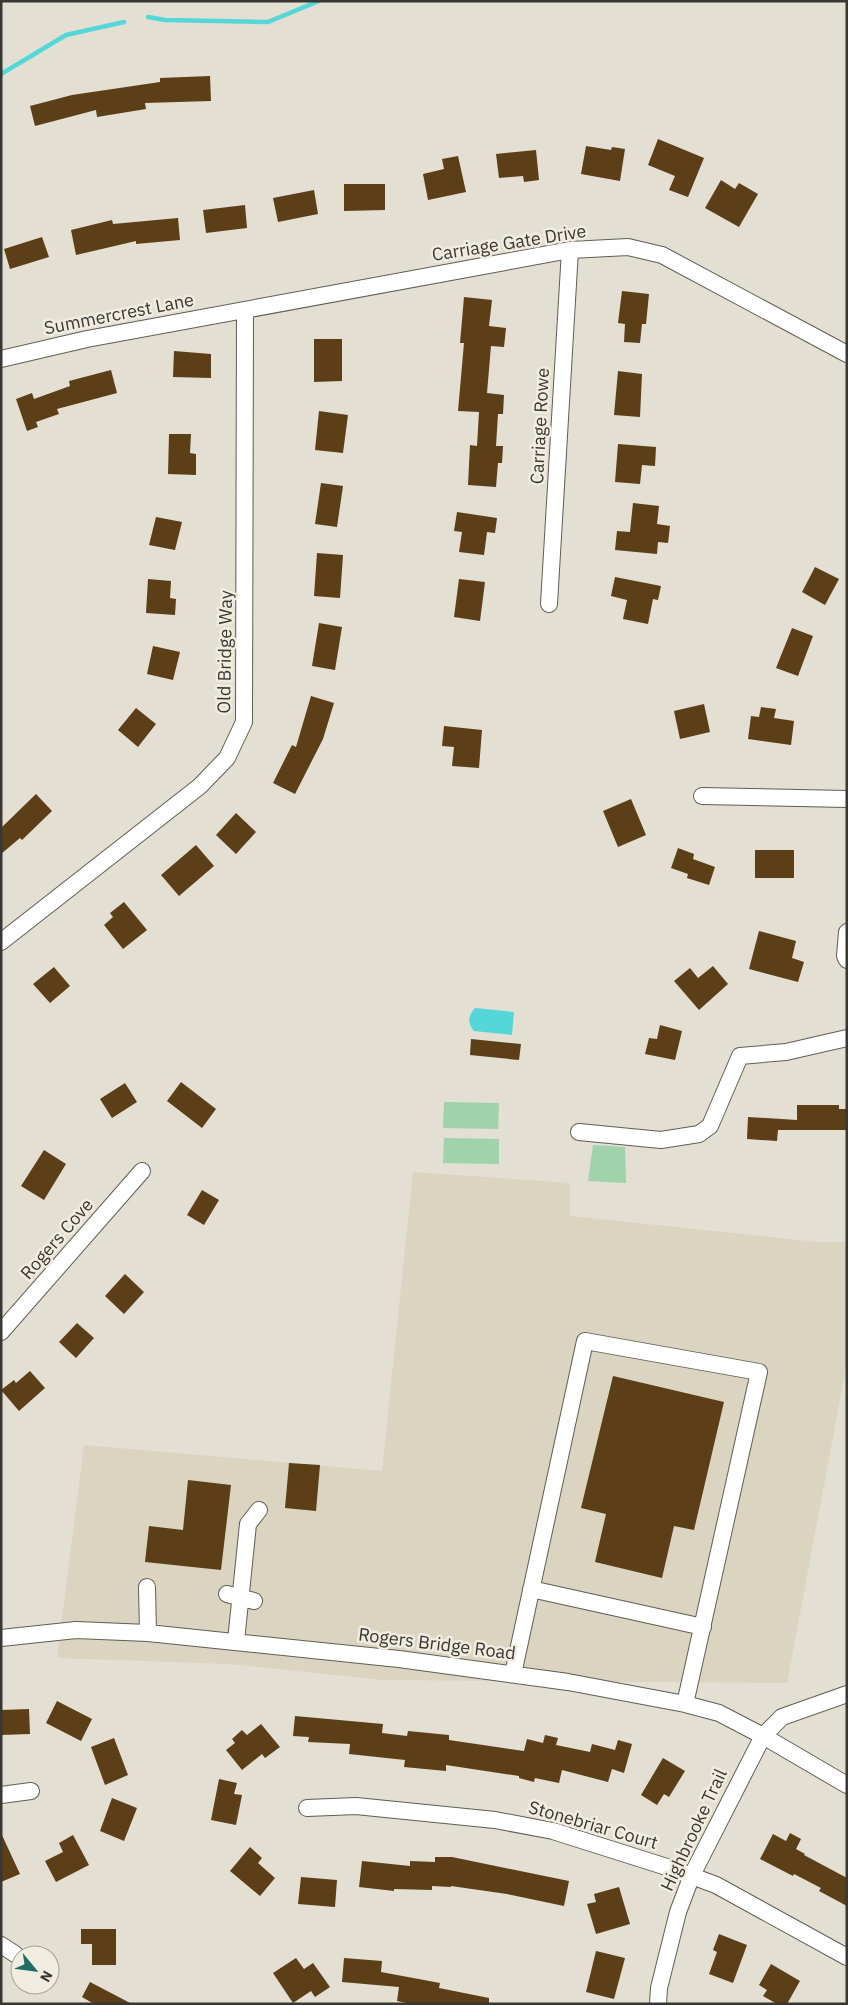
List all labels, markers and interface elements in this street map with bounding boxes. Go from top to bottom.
street label: Carriage Gate Drive [430,219,588,266]
street label: Summercrest Lane [42,288,196,339]
street label: Carriage Rowe [525,367,554,485]
street label: Old Bridge Way [212,590,237,714]
street label: Rogers Cove [15,1193,98,1284]
street label: Rogers Bridge Road [357,1622,517,1665]
street label: Highbrooke Trail [655,1765,732,1895]
street label: Stonebriar Court [526,1795,660,1854]
north arrow [10,1945,60,1995]
text: N [36,1968,57,1985]

